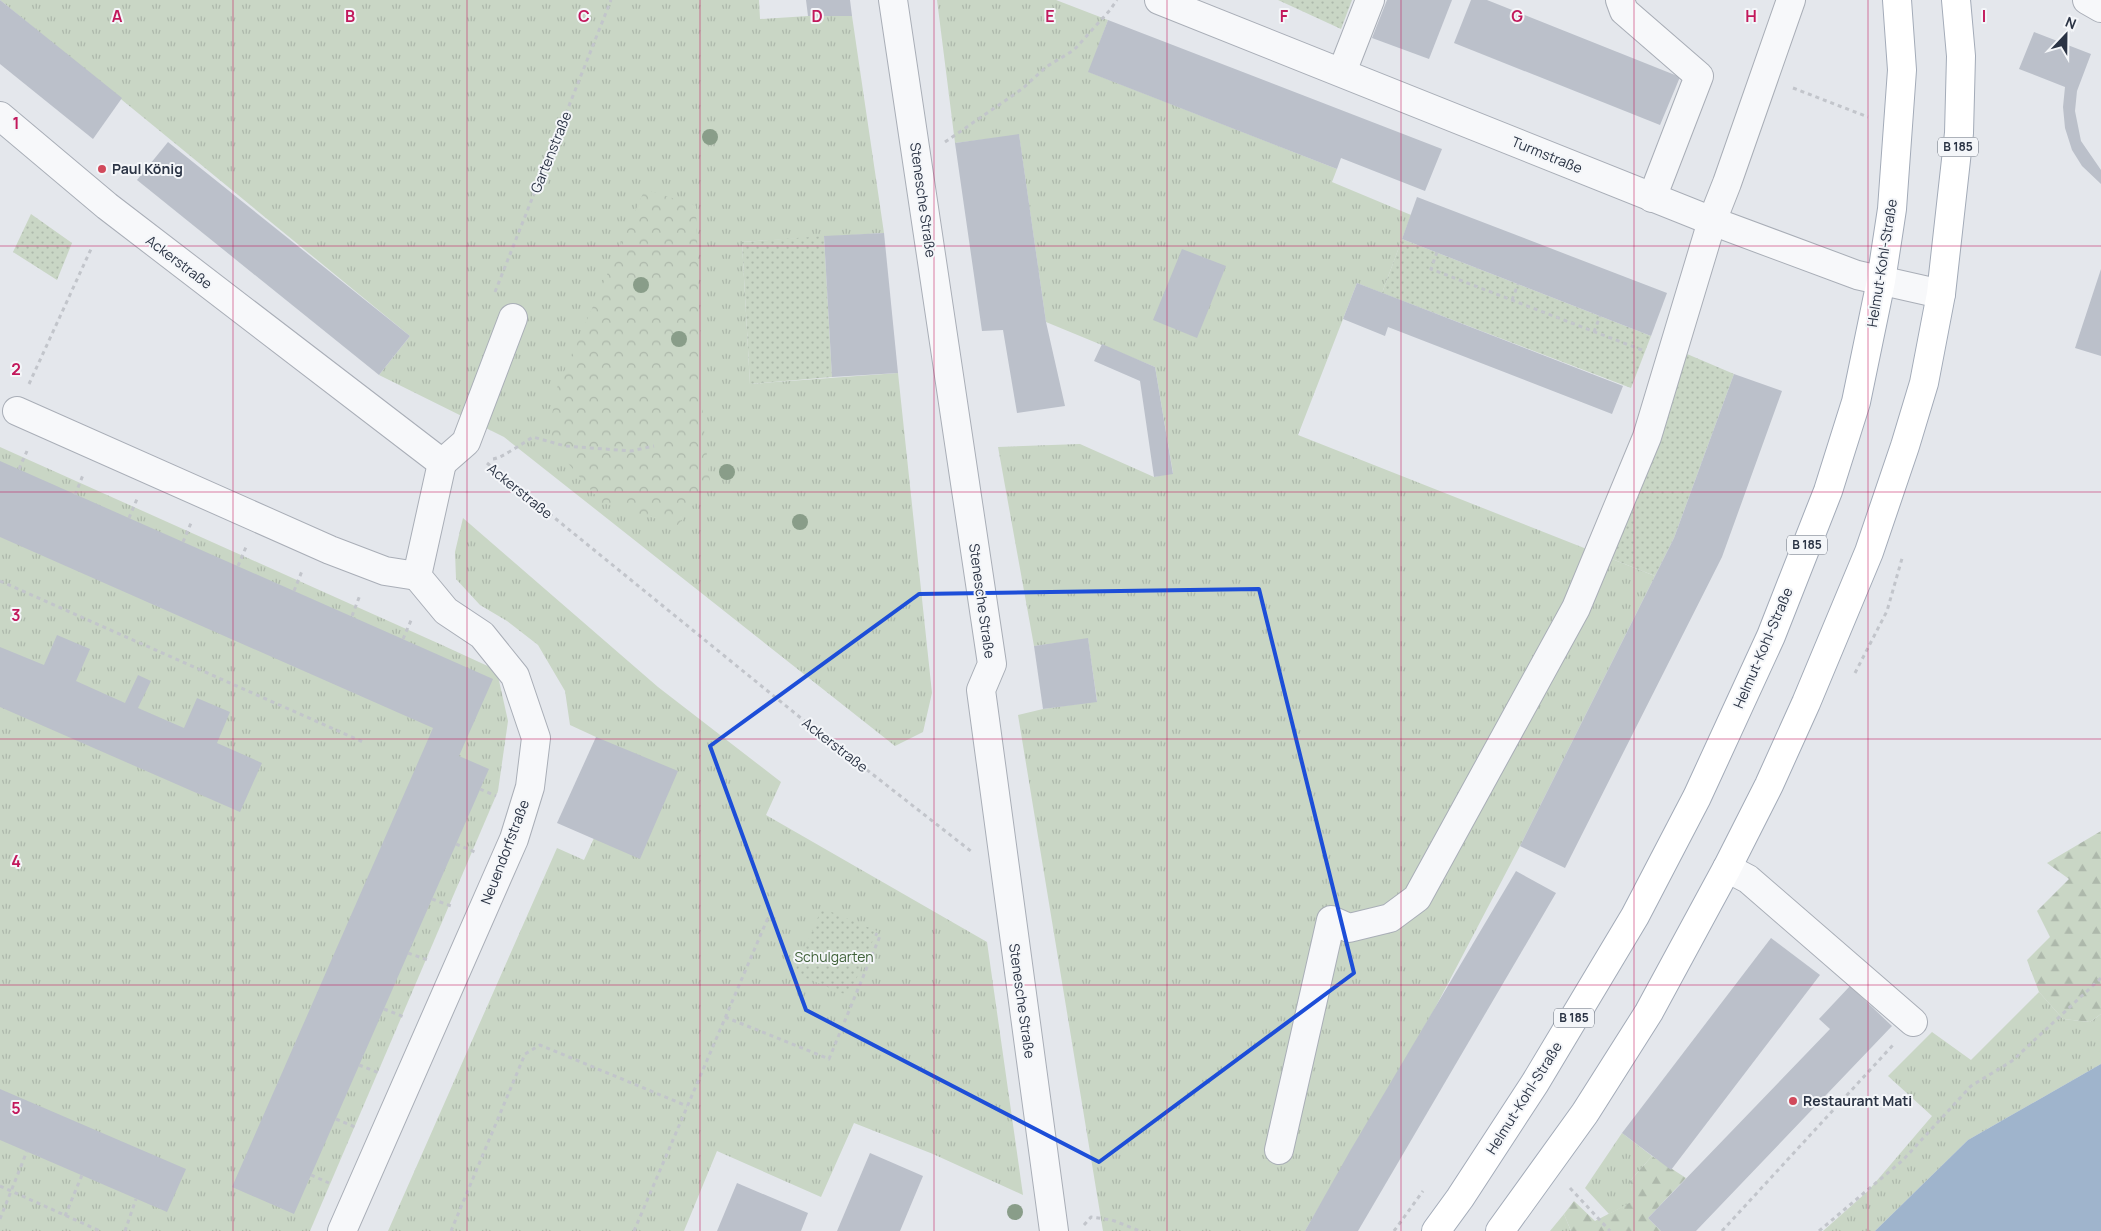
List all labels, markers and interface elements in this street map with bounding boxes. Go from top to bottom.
text: A [112,5,123,27]
text: B [345,5,355,27]
text: C [578,5,590,27]
text: D [811,5,823,27]
text: E [1045,5,1055,27]
text: F [1280,5,1289,27]
text: G [1511,5,1523,27]
text: H [1745,5,1757,27]
text: I [1982,5,1986,27]
north arrow [2041,10,2091,60]
text: N [2063,12,2079,33]
street label: Gartenstraße [526,108,576,195]
text: 1 [12,112,20,134]
street label: Turmstraße [1509,132,1585,177]
road number: B 185 [1938,138,1978,156]
street label: Stenesche Straße [906,141,941,259]
place label: Paul König [112,159,183,178]
marker: Paul König [96,163,108,175]
street label: Helmut-Kohl-Straße [1862,197,1901,328]
street label: Ackerstraße [142,230,216,293]
text: 2 [11,358,21,380]
street label: Ackerstraße [484,459,557,523]
road number: B 185 [1787,536,1827,554]
street label: Stenesche Straße [965,542,1000,660]
street label: Helmut-Kohl-Straße [1728,584,1797,711]
text: 3 [11,604,21,626]
street label: Ackerstraße [799,713,872,776]
street label: Neuendorfstraße [476,797,533,907]
text: 4 [11,850,21,872]
street label: Stenesche Straße [1005,942,1040,1060]
park label: Schulgarten [794,947,874,966]
road number: B 185 [1554,1008,1594,1028]
street label: Helmut-Kohl-Straße [1481,1038,1566,1158]
place label: Restaurant Mati [1803,1091,1912,1110]
marker: Restaurant Mati [1787,1095,1799,1107]
text: 5 [11,1097,21,1119]

